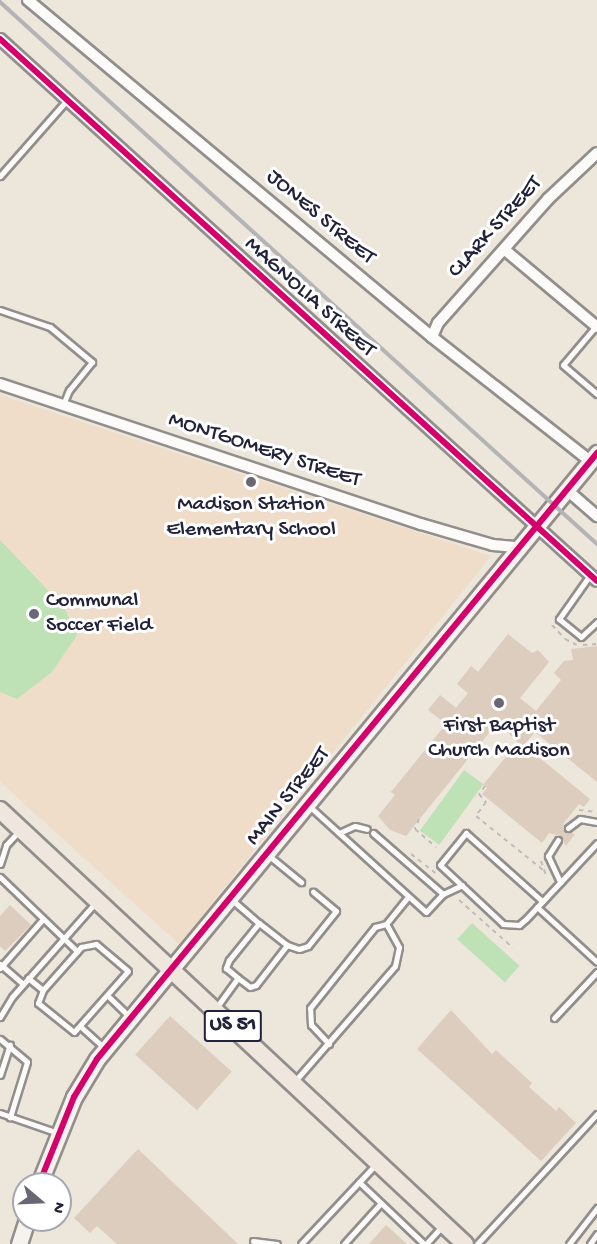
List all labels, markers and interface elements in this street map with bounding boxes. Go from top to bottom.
street label: JONES STREET [260,165,380,271]
street label: CLARK STREET [443,172,549,284]
street label: MAGNOLIA STREET [238,232,380,364]
street label: MONTGOMERY STREET [165,407,363,495]
marker: Madison Station Elementary School [244,475,258,489]
place label: Madison Station Elementary School [166,492,336,544]
place label: Communal Soccer Field [46,588,152,640]
marker: Communal Soccer Field [27,607,41,621]
marker: First Baptist Church Madison [492,696,506,710]
place label: First Baptist Church Madison [428,713,570,764]
street label: MAIN STREET [241,742,337,852]
road number: US 51 [203,1008,263,1044]
north arrow [12,1172,72,1232]
text: N [47,1199,68,1215]

